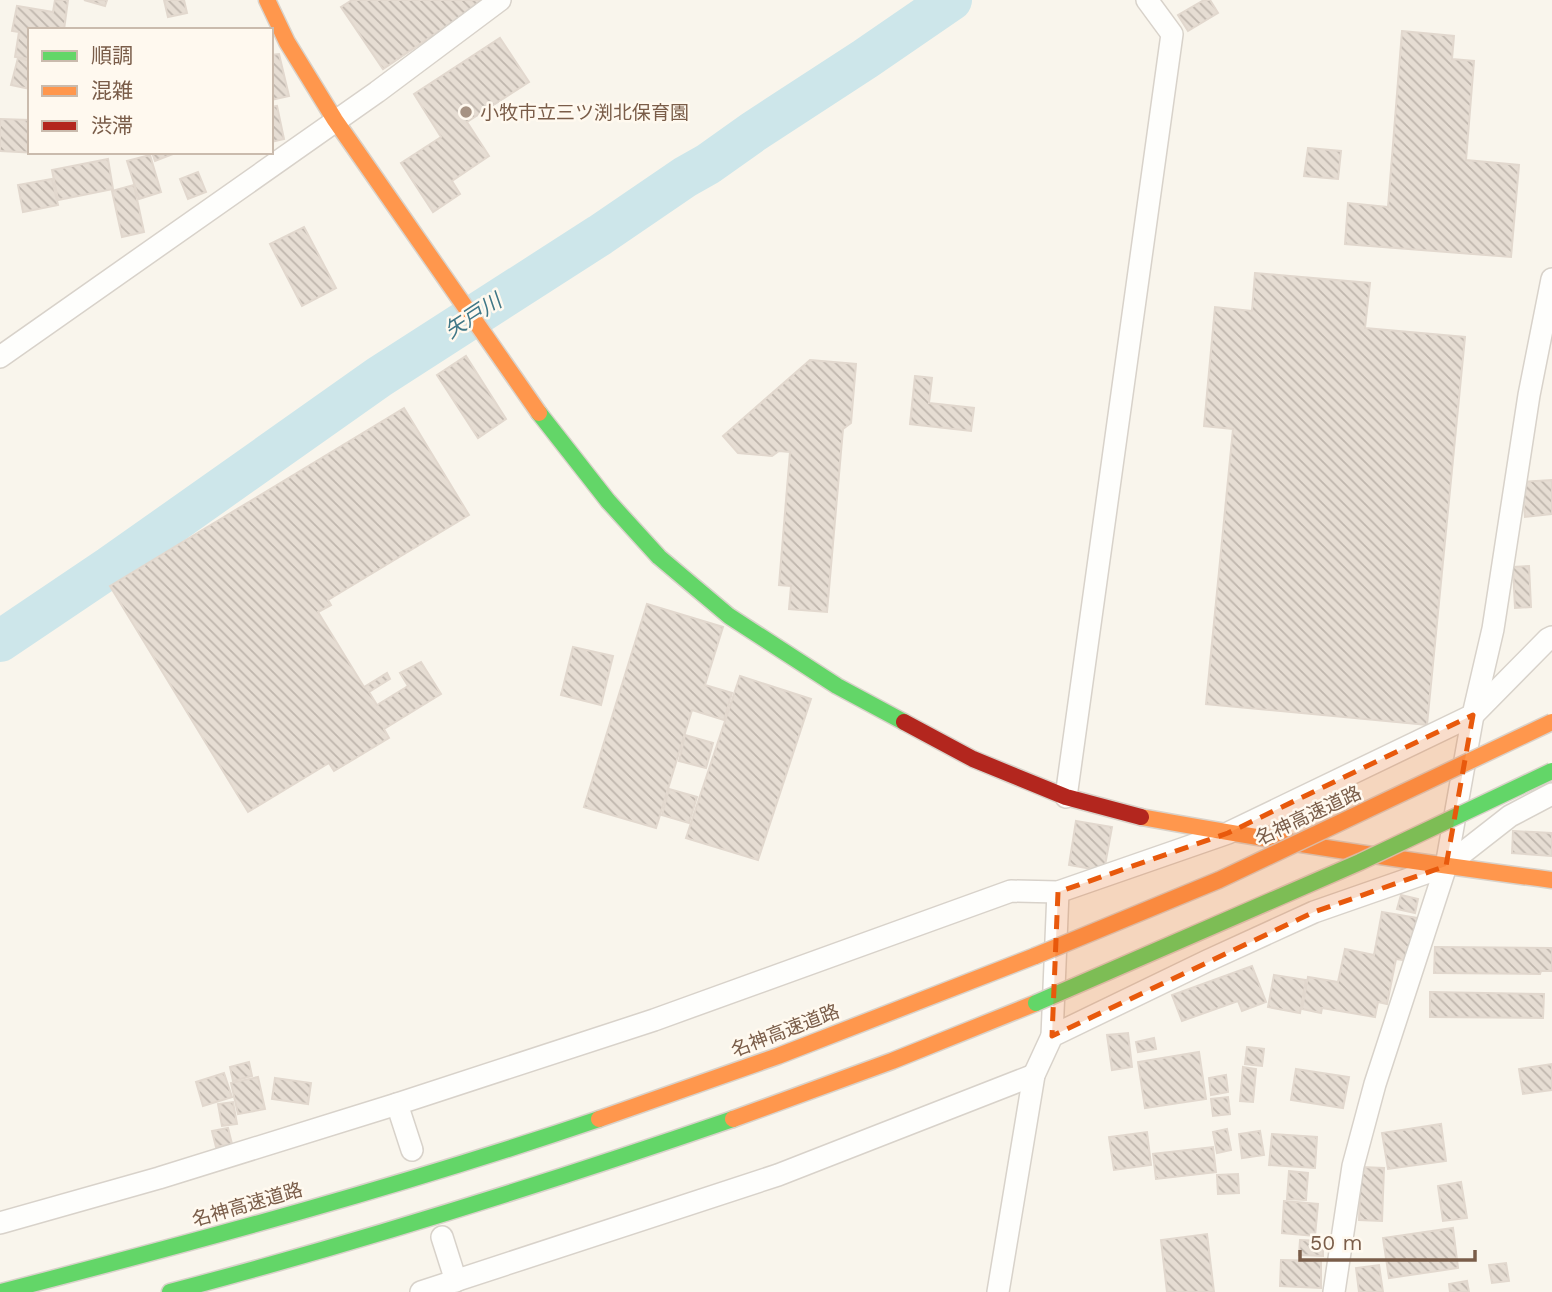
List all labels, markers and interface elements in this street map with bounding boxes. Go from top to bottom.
legend [28,28,273,154]
text: 順調 [91,43,133,68]
text: 混雑 [91,78,133,103]
place label: 小牧市立三ツ渕北保育園 [480,101,689,124]
marker: 小牧市立三ツ渕北保育園 [458,104,474,120]
text: 渋滞 [91,113,133,138]
water label: 矢戸川 [440,287,508,343]
street label: 名神高速道路 [1252,781,1365,850]
street label: 名神高速道路 [728,999,843,1062]
street label: 名神高速道路 [189,1178,305,1231]
scale bar [1300,1218,1475,1262]
text: 50 m [1310,1230,1362,1255]

